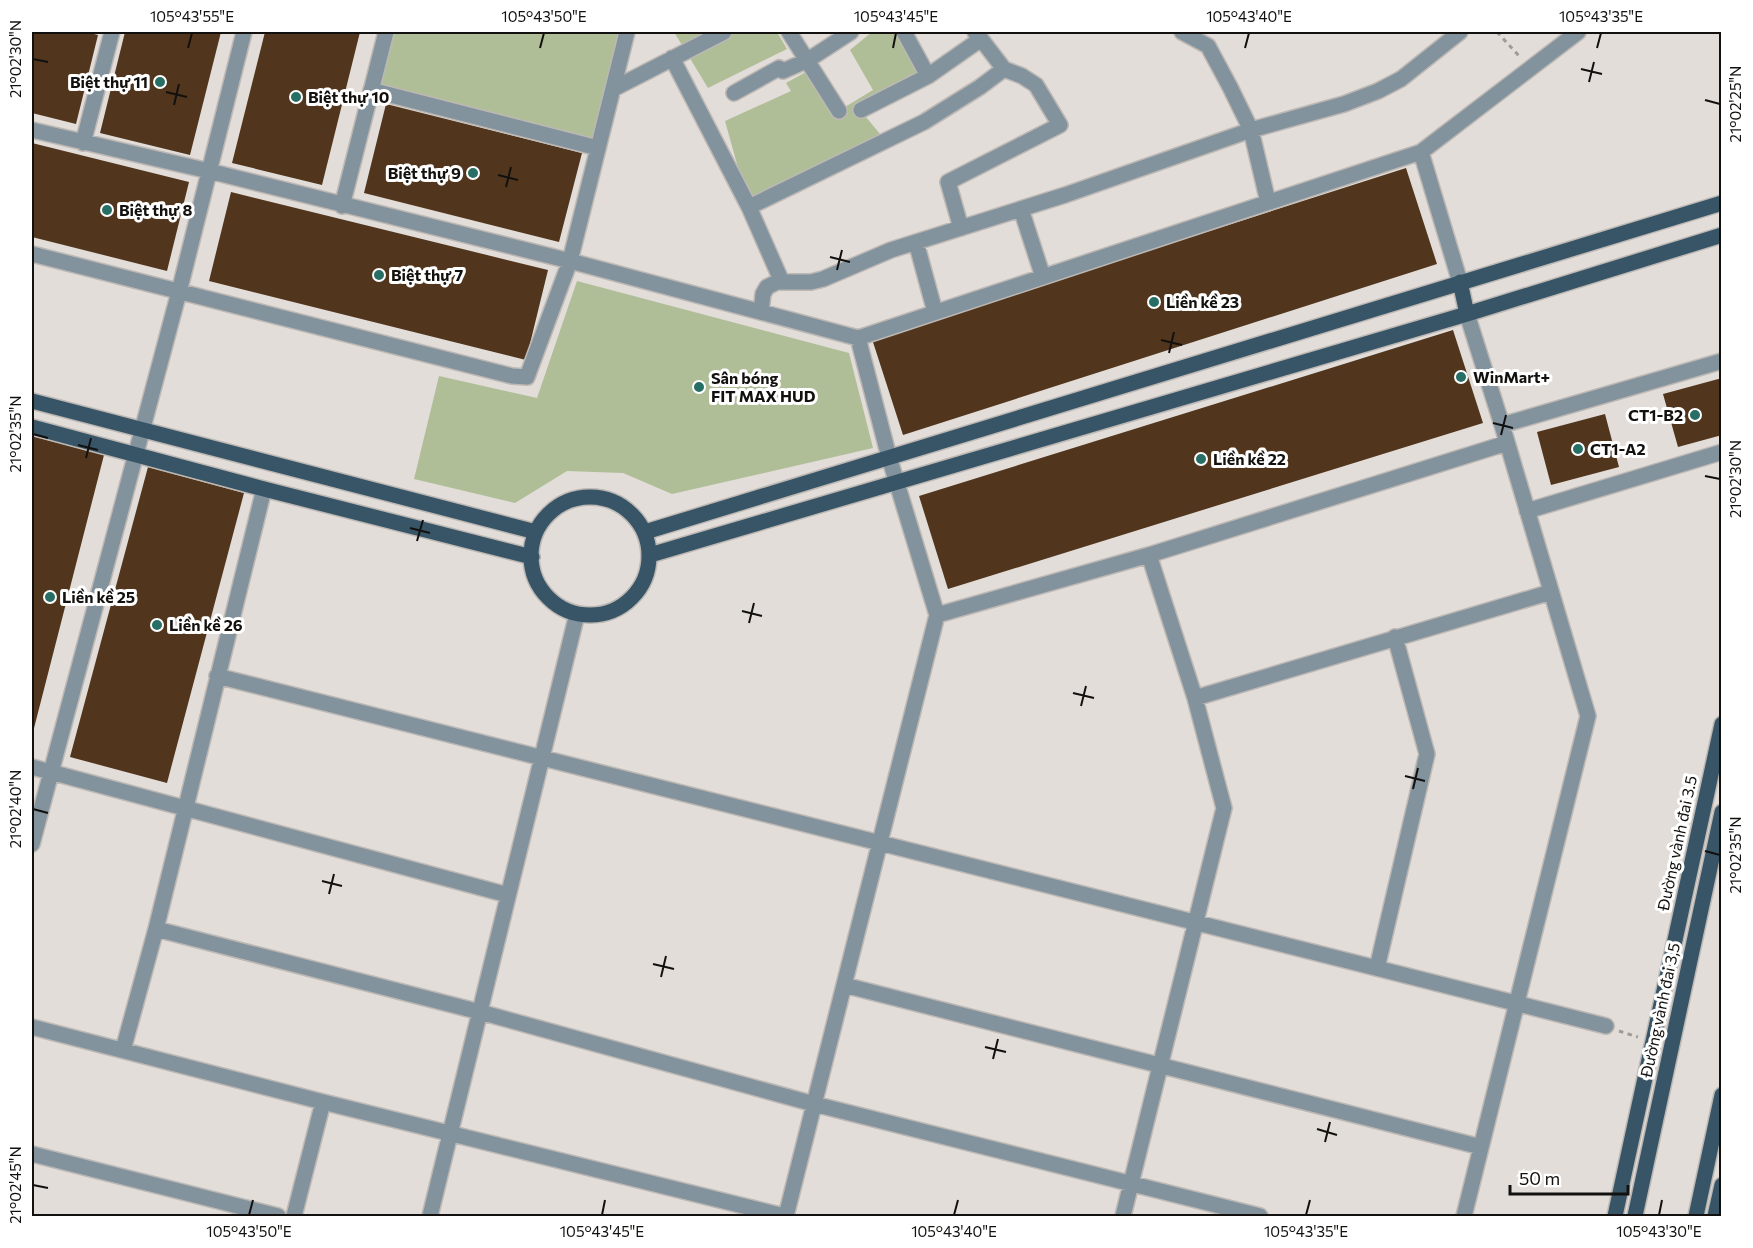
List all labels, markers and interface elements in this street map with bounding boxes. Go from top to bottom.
text: 105°43'55"E [150,7,234,25]
text: 105°43'50"E [501,7,587,25]
text: 105°43'45"E [854,7,938,25]
text: 105°43'40"E [1206,7,1292,25]
text: 105°43'35"E [1559,7,1643,25]
text: 21°02'30"N [6,20,24,98]
text: 21°02'25"N [1726,66,1744,142]
place label: Biệt thự 11 [70,72,148,92]
marker: Biệt thự 11 [153,75,167,89]
place label: Biệt thự 10 [308,87,389,107]
marker: Biệt thự 10 [289,90,303,104]
place label: Biệt thự 9 [388,163,461,183]
marker: Biệt thự 9 [466,166,480,180]
place label: Biệt thự 8 [119,200,192,220]
marker: Biệt thự 8 [100,203,114,217]
place label: Biệt thự 7 [391,265,463,285]
marker: Biệt thự 7 [372,268,386,282]
place label: Liền kề 23 [1166,292,1239,311]
marker: Liền kề 23 [1147,295,1161,309]
place label: WinMart+ [1473,367,1550,386]
place label: Sân bóng FIT MAX HUD [711,368,816,405]
marker: WinMart+ [1454,370,1468,384]
marker: Sân bóng FIT MAX HUD [692,380,706,394]
text: 21°02'35"N [6,395,24,473]
place label: CT1-B2 [1628,405,1683,424]
marker: CT1-B2 [1688,408,1702,422]
place label: CT1-A2 [1590,439,1646,458]
text: 21°02'30"N [1726,440,1744,518]
marker: CT1-A2 [1571,442,1585,456]
place label: Liền kề 22 [1213,449,1286,468]
marker: Liền kề 22 [1194,452,1208,466]
place label: Liền kề 25 [62,587,135,606]
marker: Liền kề 25 [43,590,57,604]
place label: Liền kề 26 [169,615,243,634]
marker: Liền kề 26 [150,618,164,632]
text: 21°02'40"N [6,770,24,848]
street label: Đường vành đai 3.5 [1653,774,1700,913]
text: 21°02'35"N [1726,816,1744,894]
street label: Đường vành đai 3,5 [1636,941,1683,1080]
text: 21°02'45"N [6,1146,24,1224]
scale bar [1510,1158,1628,1196]
text: 50 m [1519,1167,1560,1189]
text: 105°43'50"E [206,1222,292,1240]
text: 105°43'45"E [560,1222,644,1240]
text: 105°43'40"E [911,1222,997,1240]
text: 105°43'35"E [1264,1222,1348,1240]
text: 105°43'30"E [1616,1222,1702,1240]

